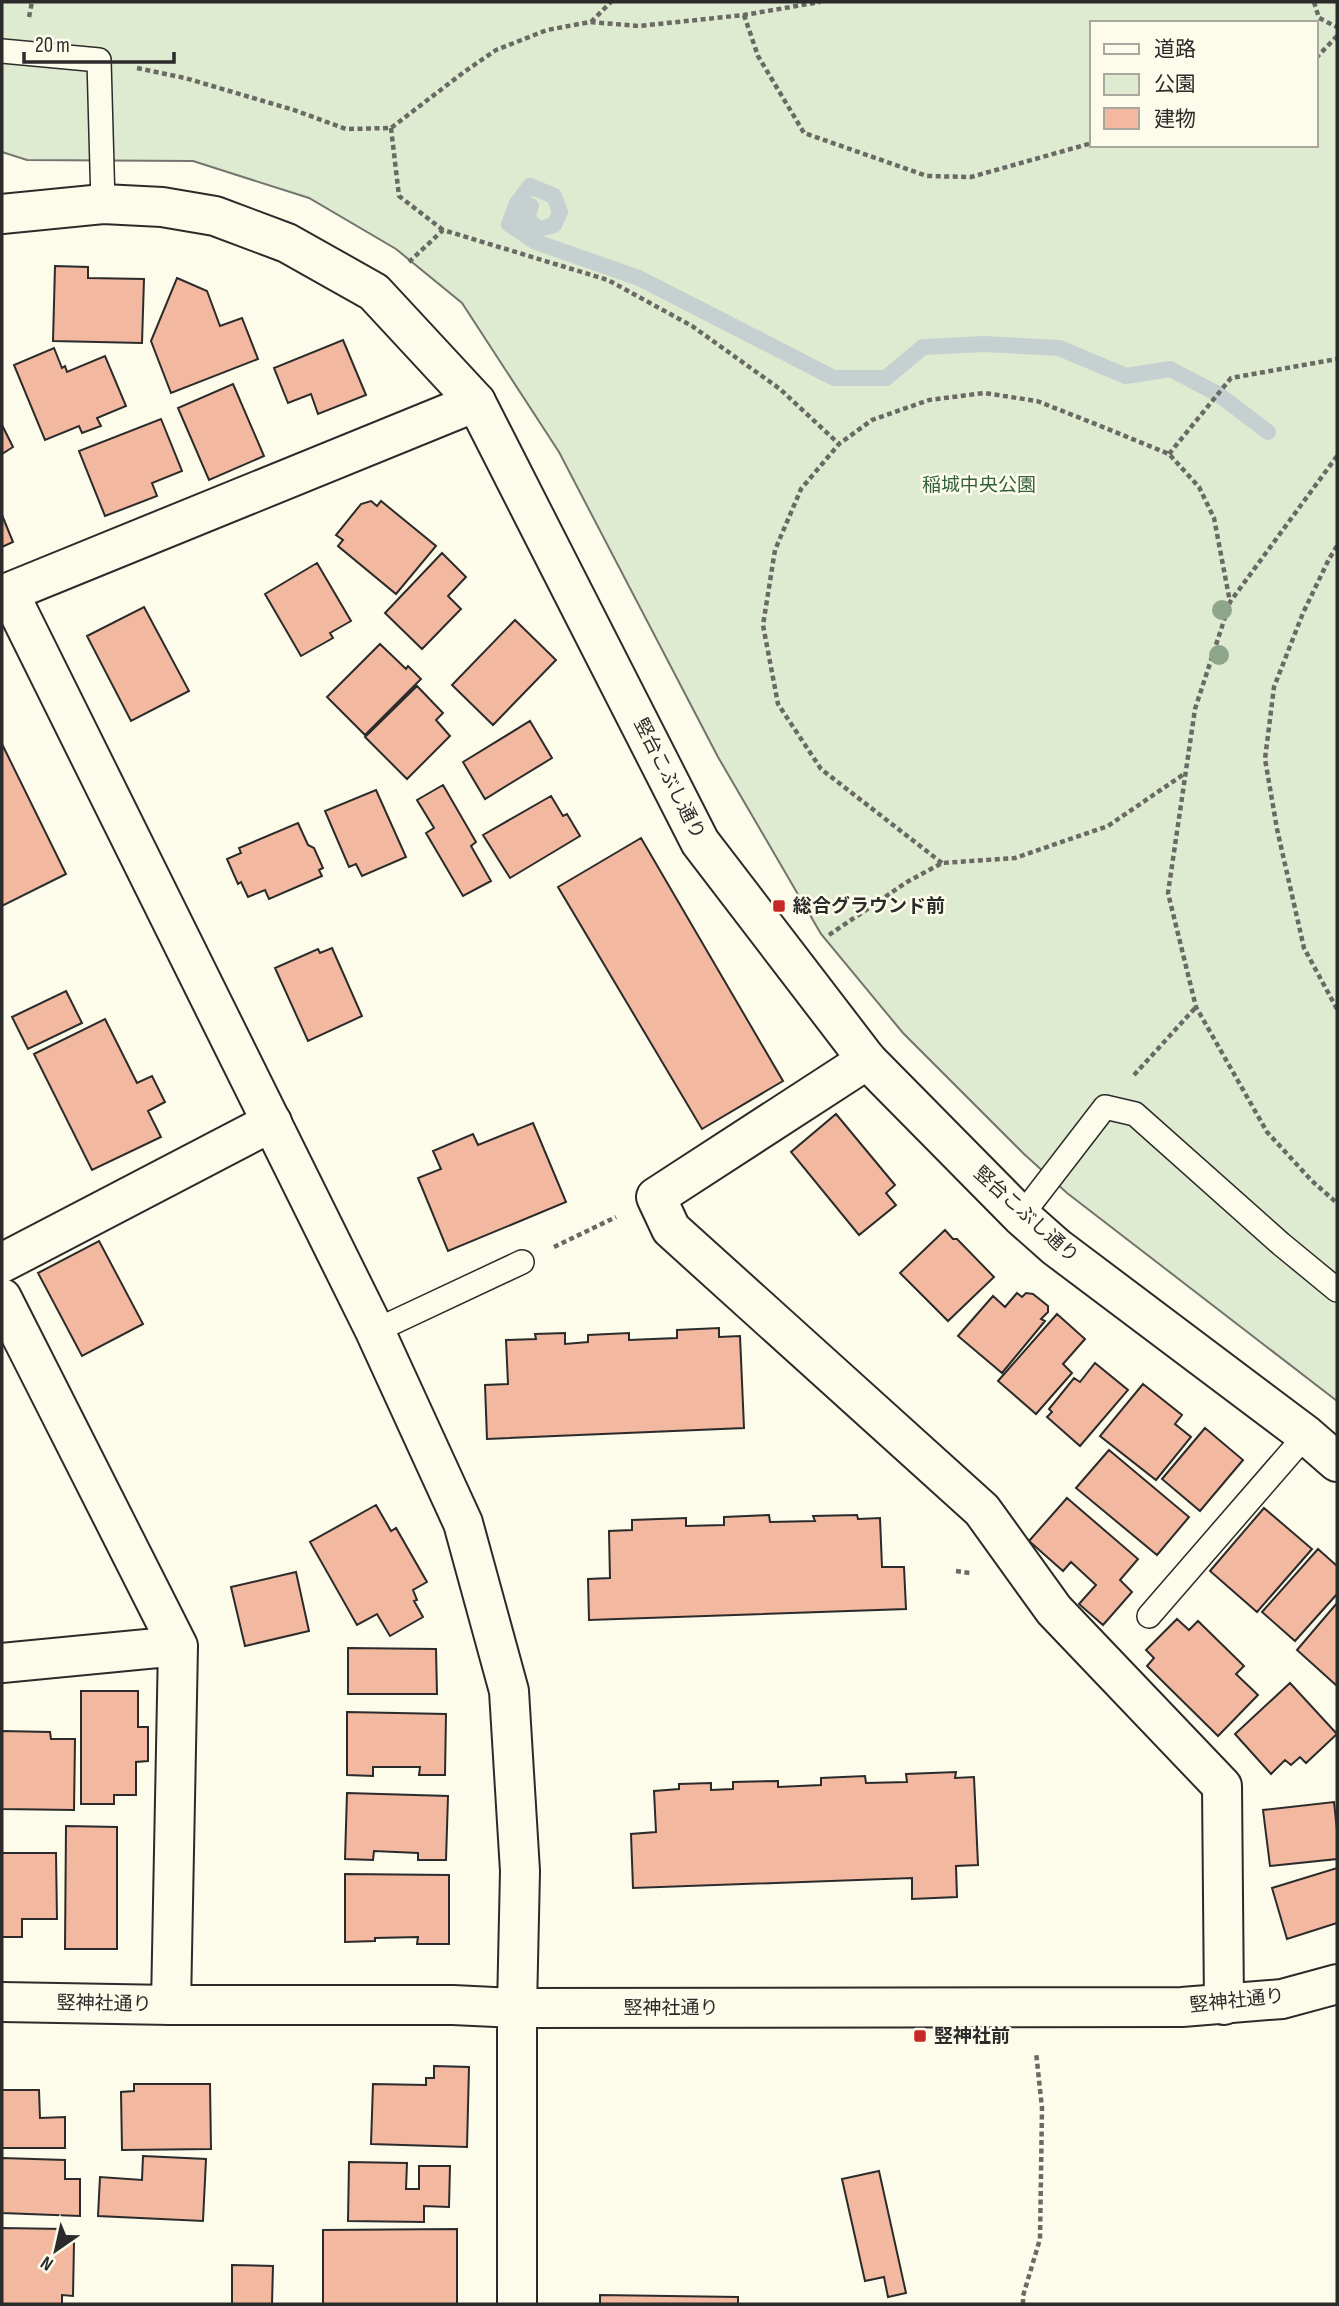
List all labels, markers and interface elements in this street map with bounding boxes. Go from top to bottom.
scale bar [24,21,175,65]
legend [1090,21,1318,147]
text: 20 m [35,33,70,58]
text: 道路 [1154,37,1196,62]
text: 公園 [1154,72,1196,97]
text: 建物 [1154,107,1196,132]
park label: 稲城中央公園 [922,474,1036,497]
street label: 竪台こぶし通り [629,715,709,843]
place label: 総合グラウンド前 [793,895,945,918]
marker: 総合グラウンド前 [771,898,787,914]
street label: 竪台こぶし通り [969,1162,1083,1268]
street label: 竪神社通り [1189,1985,1285,2017]
street label: 竪神社通り [56,1992,152,2016]
street label: 竪神社通り [623,1997,719,2020]
place label: 竪神社前 [934,2025,1010,2048]
marker: 竪神社前 [912,2028,928,2044]
north arrow [21,2215,91,2285]
text: N [37,2250,58,2275]

